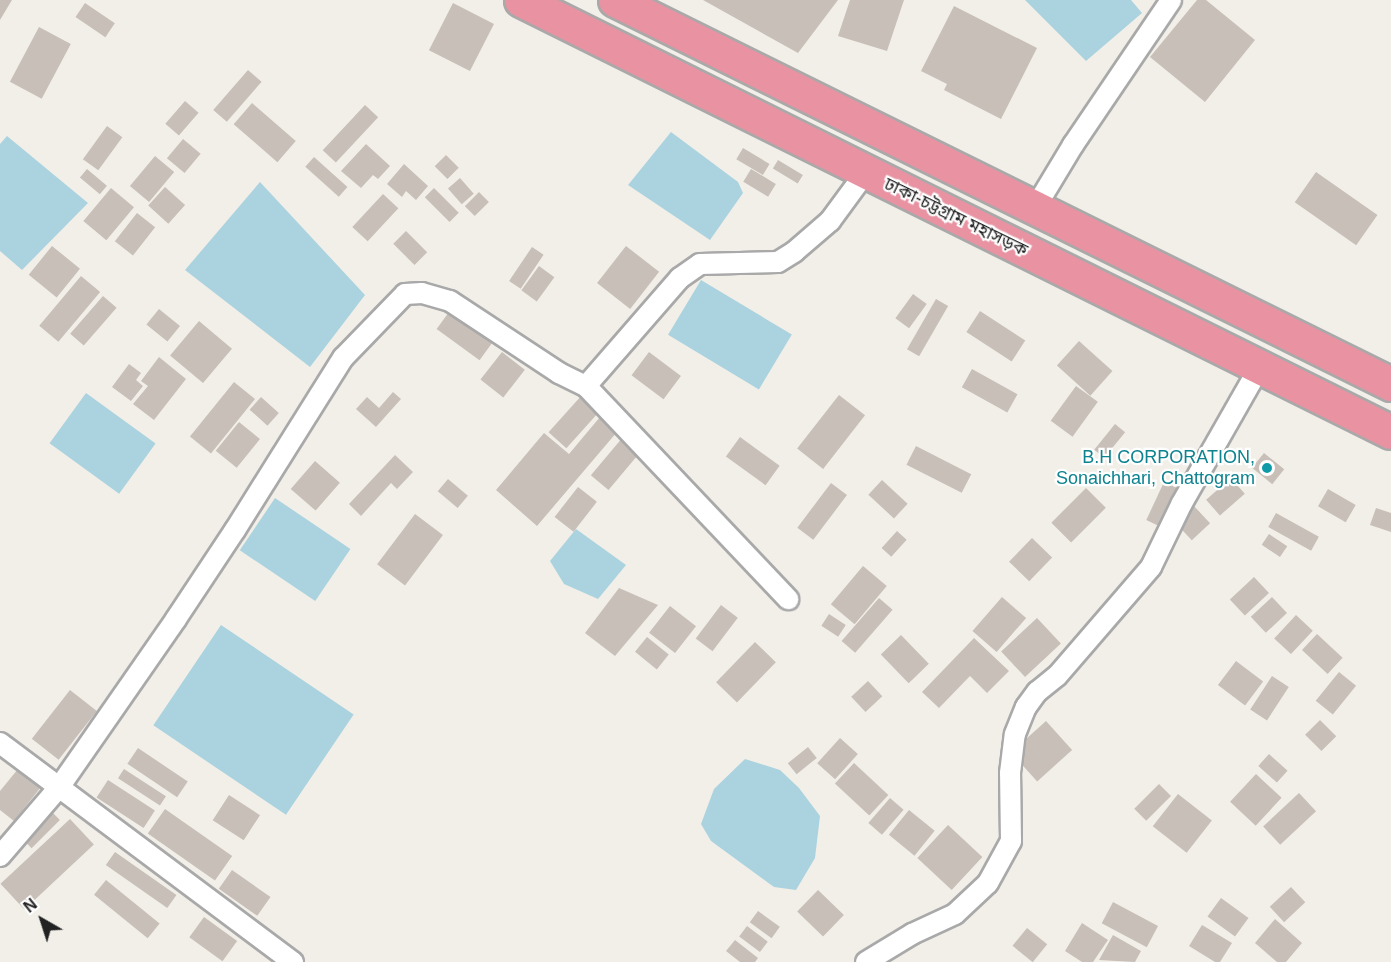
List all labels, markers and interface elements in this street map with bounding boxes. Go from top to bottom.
street label: ঢাকা-চট্টগ্রাম মহাসড়ক [881,173,1031,261]
place label: B.H CORPORATION, Sonaichhari, Chattogram [1056,447,1255,490]
marker: B.H CORPORATION, Sonaichhari, Chattogram [1260,461,1274,475]
north arrow [12,890,72,950]
text: N [21,895,40,916]

